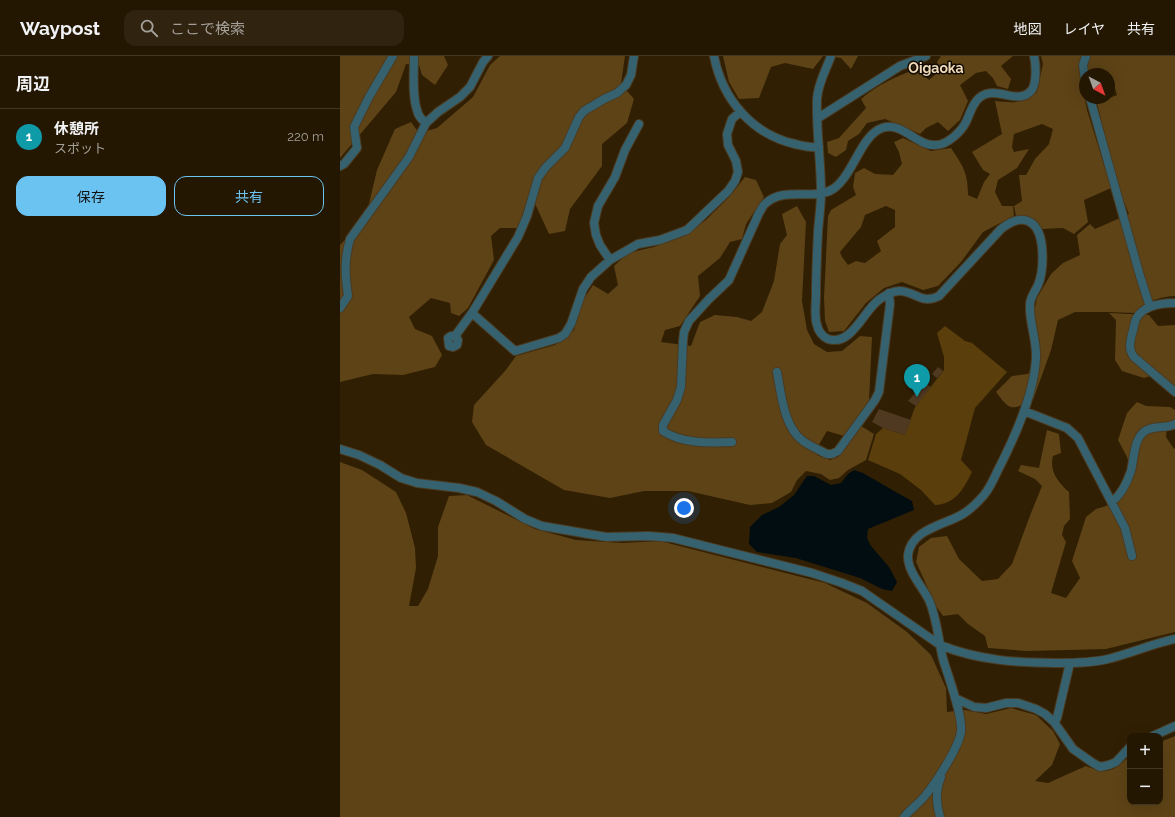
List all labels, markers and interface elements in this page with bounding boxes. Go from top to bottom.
search box [124,10,404,46]
text: Waypost [20,17,100,39]
icon: search [138,17,160,39]
text: ここで検索 [170,20,245,38]
text: 地図 [1013,21,1041,37]
text: レイヤ [1063,21,1105,37]
text: 共有 [1127,21,1155,37]
district label: Oigaoka [908,60,964,76]
north arrow [1079,68,1115,104]
text: 周辺 [16,74,50,94]
text: 休憩所 [54,120,99,138]
text: 1 [26,129,32,144]
text: 220 m [287,129,324,144]
text: スポット [54,141,106,156]
button: 保存 [16,176,166,216]
button: 共有 [174,176,324,216]
pin: 1 [904,364,930,397]
your location [674,498,694,518]
map controls [1127,733,1163,805]
button: + [1127,733,1163,769]
button: − [1127,769,1163,805]

